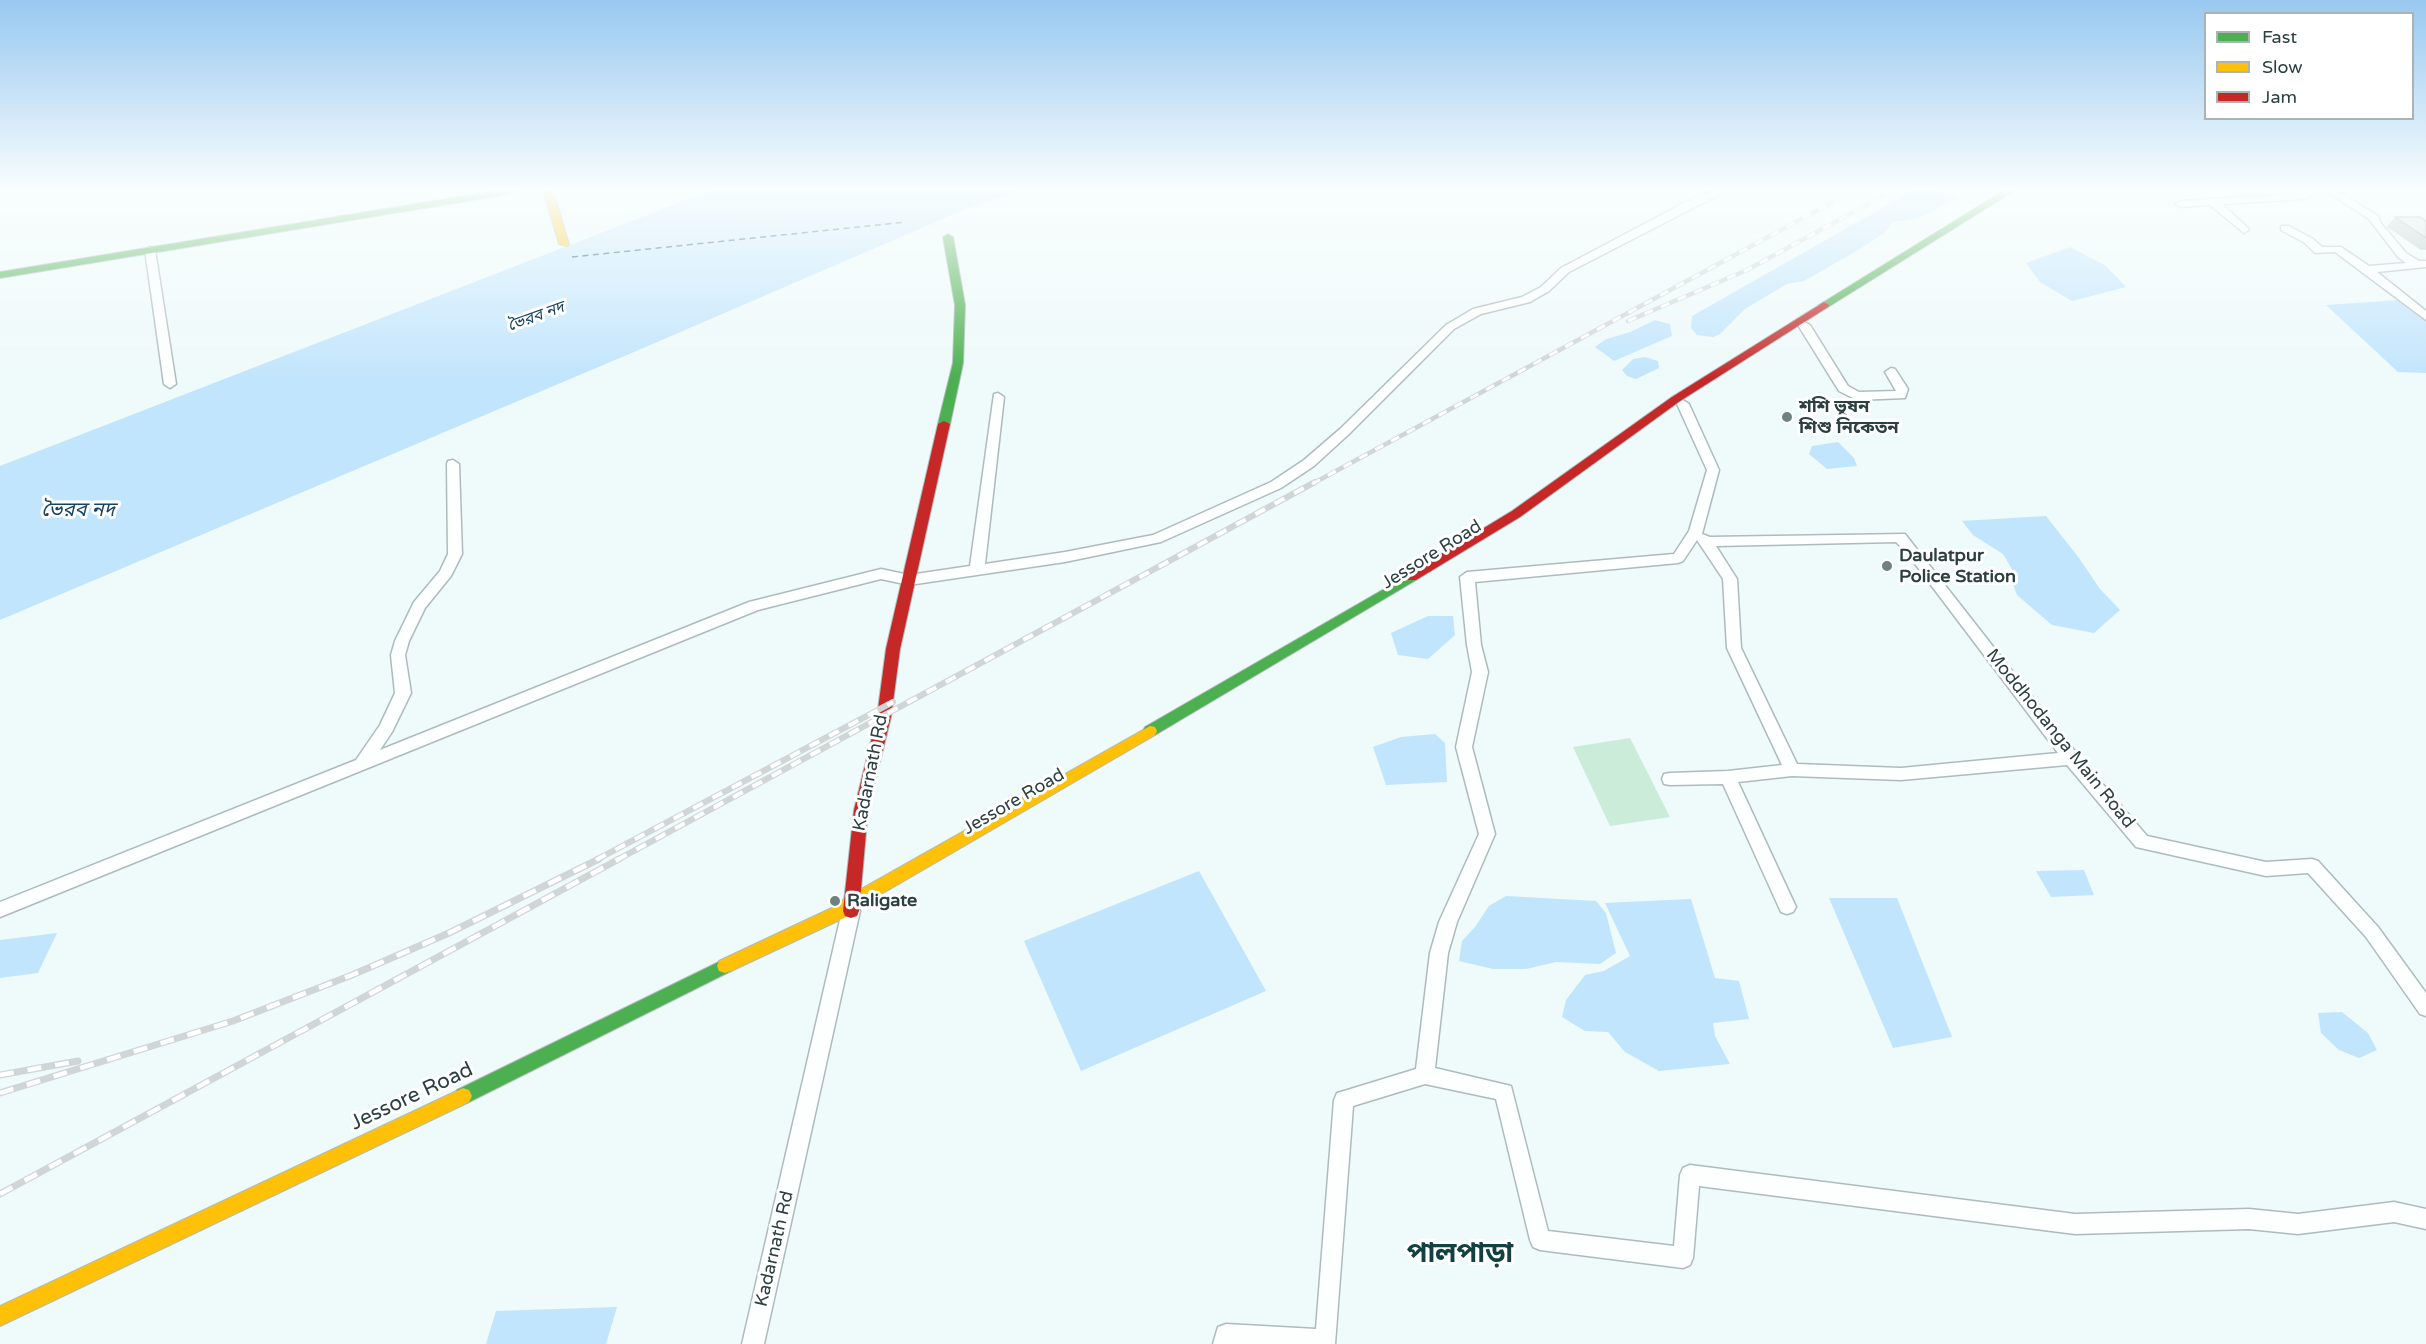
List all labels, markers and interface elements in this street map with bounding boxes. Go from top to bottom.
legend [2204,12,2414,120]
text: Fast [2262,26,2297,48]
text: Slow [2262,56,2303,78]
text: Jam [2262,86,2297,108]
water label: ভৈরব নদ [505,298,567,336]
place label: শশি ভূষন শিশু নিকেতন [1799,396,1899,438]
marker: শশি ভূষন শিশু নিকেতন [1780,410,1794,424]
water label: ভৈরব নদ [41,499,115,523]
street label: Jessore Road [1378,516,1486,594]
place label: Daulatpur Police Station [1899,545,2016,588]
marker: Daulatpur Police Station [1880,559,1894,573]
street label: Moddhodanga Main Road [1981,645,2139,833]
street label: Kadarnath Rd [849,713,893,833]
street label: Jessore Road [959,764,1069,840]
place label: Raligate [847,890,917,912]
marker: Raligate [828,894,842,908]
street label: Jessore Road [347,1058,477,1136]
street label: Kadarnath Rd [751,1189,799,1309]
district label: পালপাড়া [1407,1238,1513,1272]

